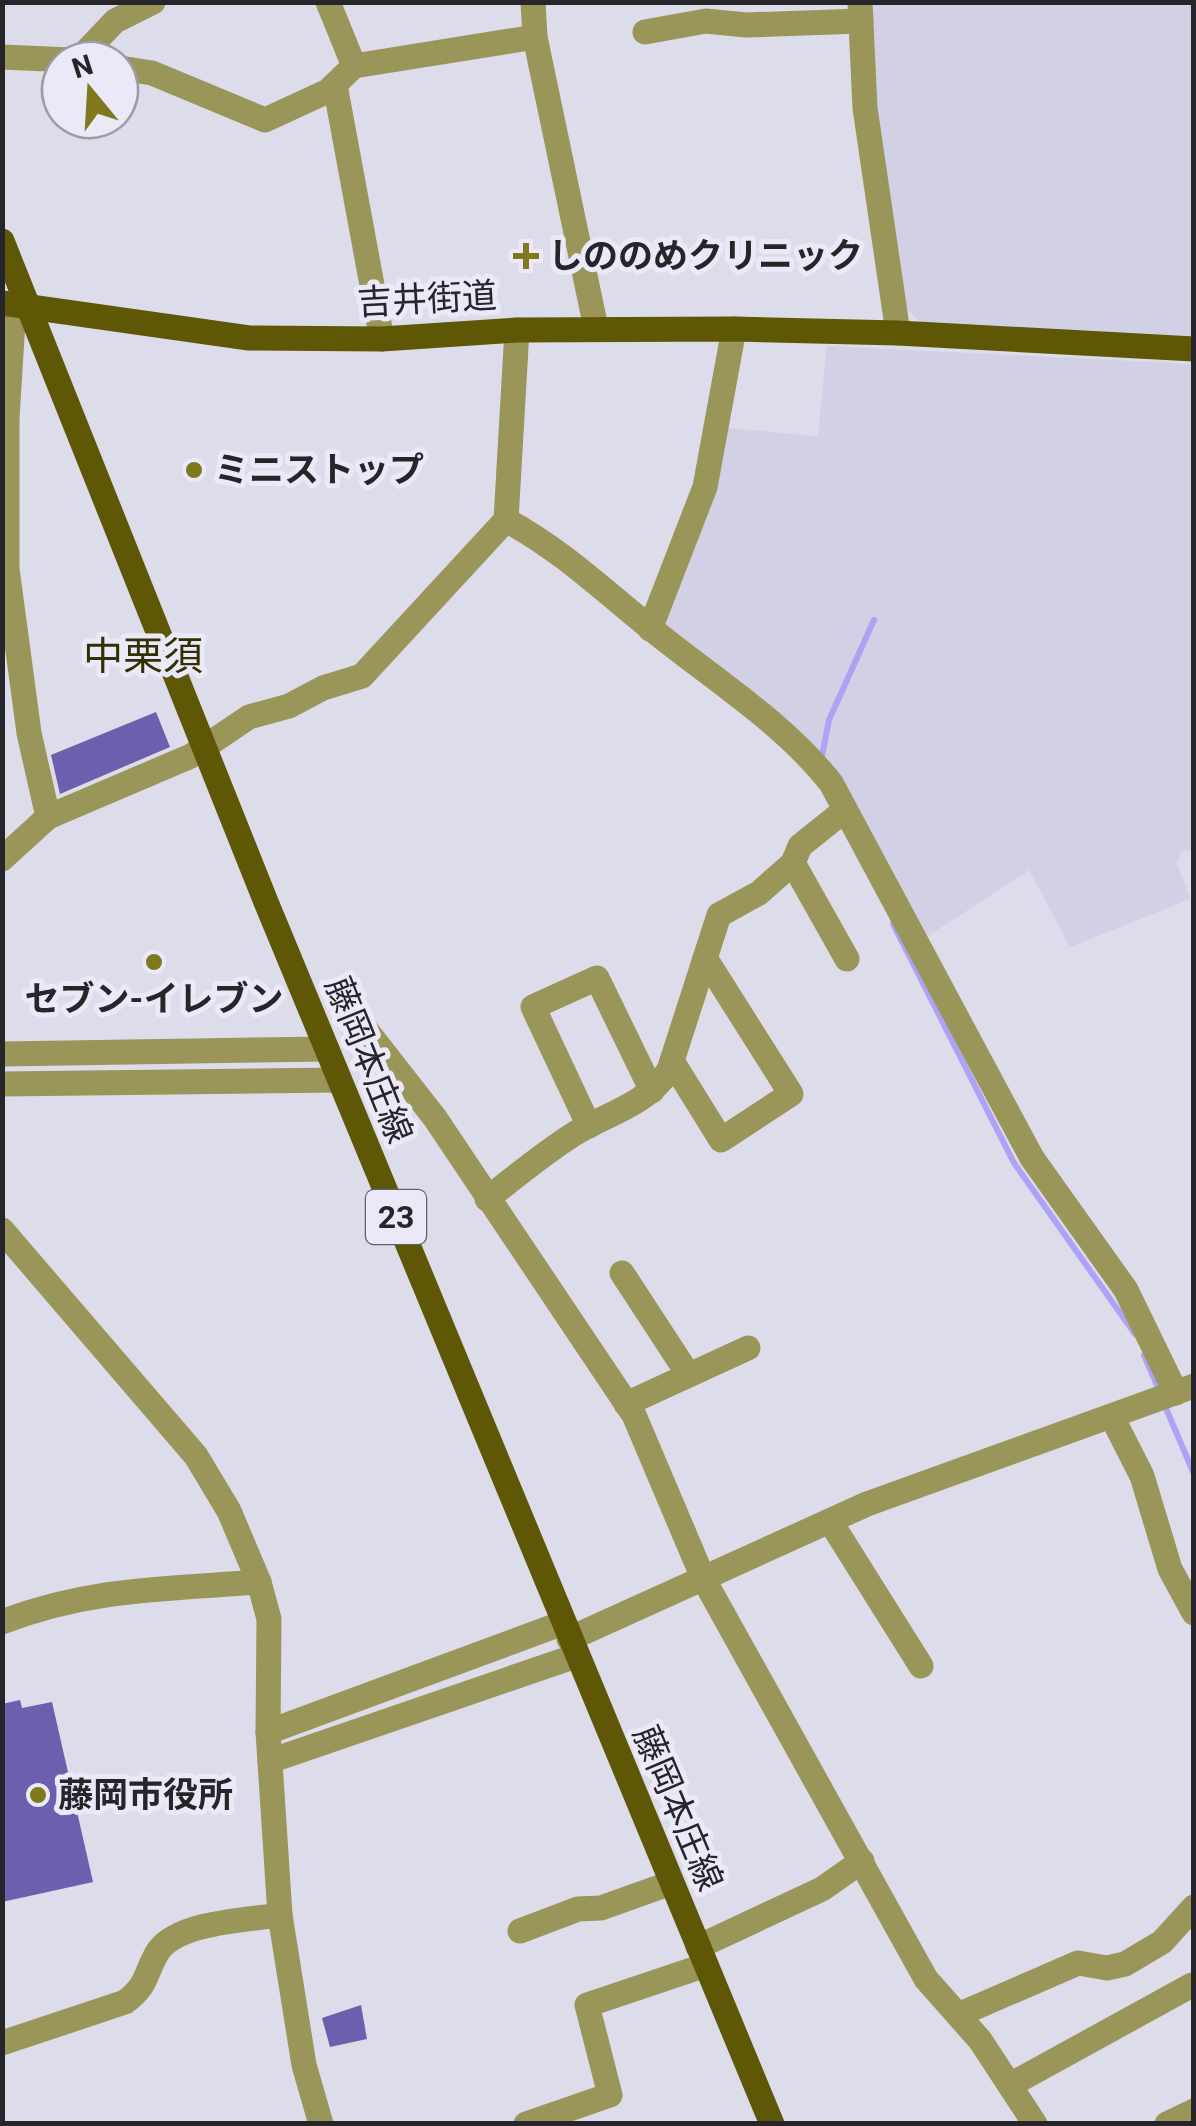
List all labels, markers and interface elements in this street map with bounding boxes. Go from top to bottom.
north arrow [40,40,140,140]
text: N [68,48,97,85]
place label: しののめクリニック [548,236,863,277]
marker: しののめクリニック [513,243,539,269]
street label: 吉井街道 [356,275,498,324]
place label: ミニストップ [214,450,424,491]
marker: ミニストップ [183,459,205,481]
district label: 中栗須 [83,633,203,680]
marker: セブン-イレブン [143,951,165,973]
street label: 藤岡本庄線 [317,971,420,1149]
place label: セブン-イレブン [25,979,283,1020]
road number: 23 [366,1190,426,1244]
street label: 藤岡本庄線 [624,1720,731,1897]
place label: 藤岡市役所 [58,1775,233,1816]
marker: 藤岡市役所 [27,1784,49,1806]

